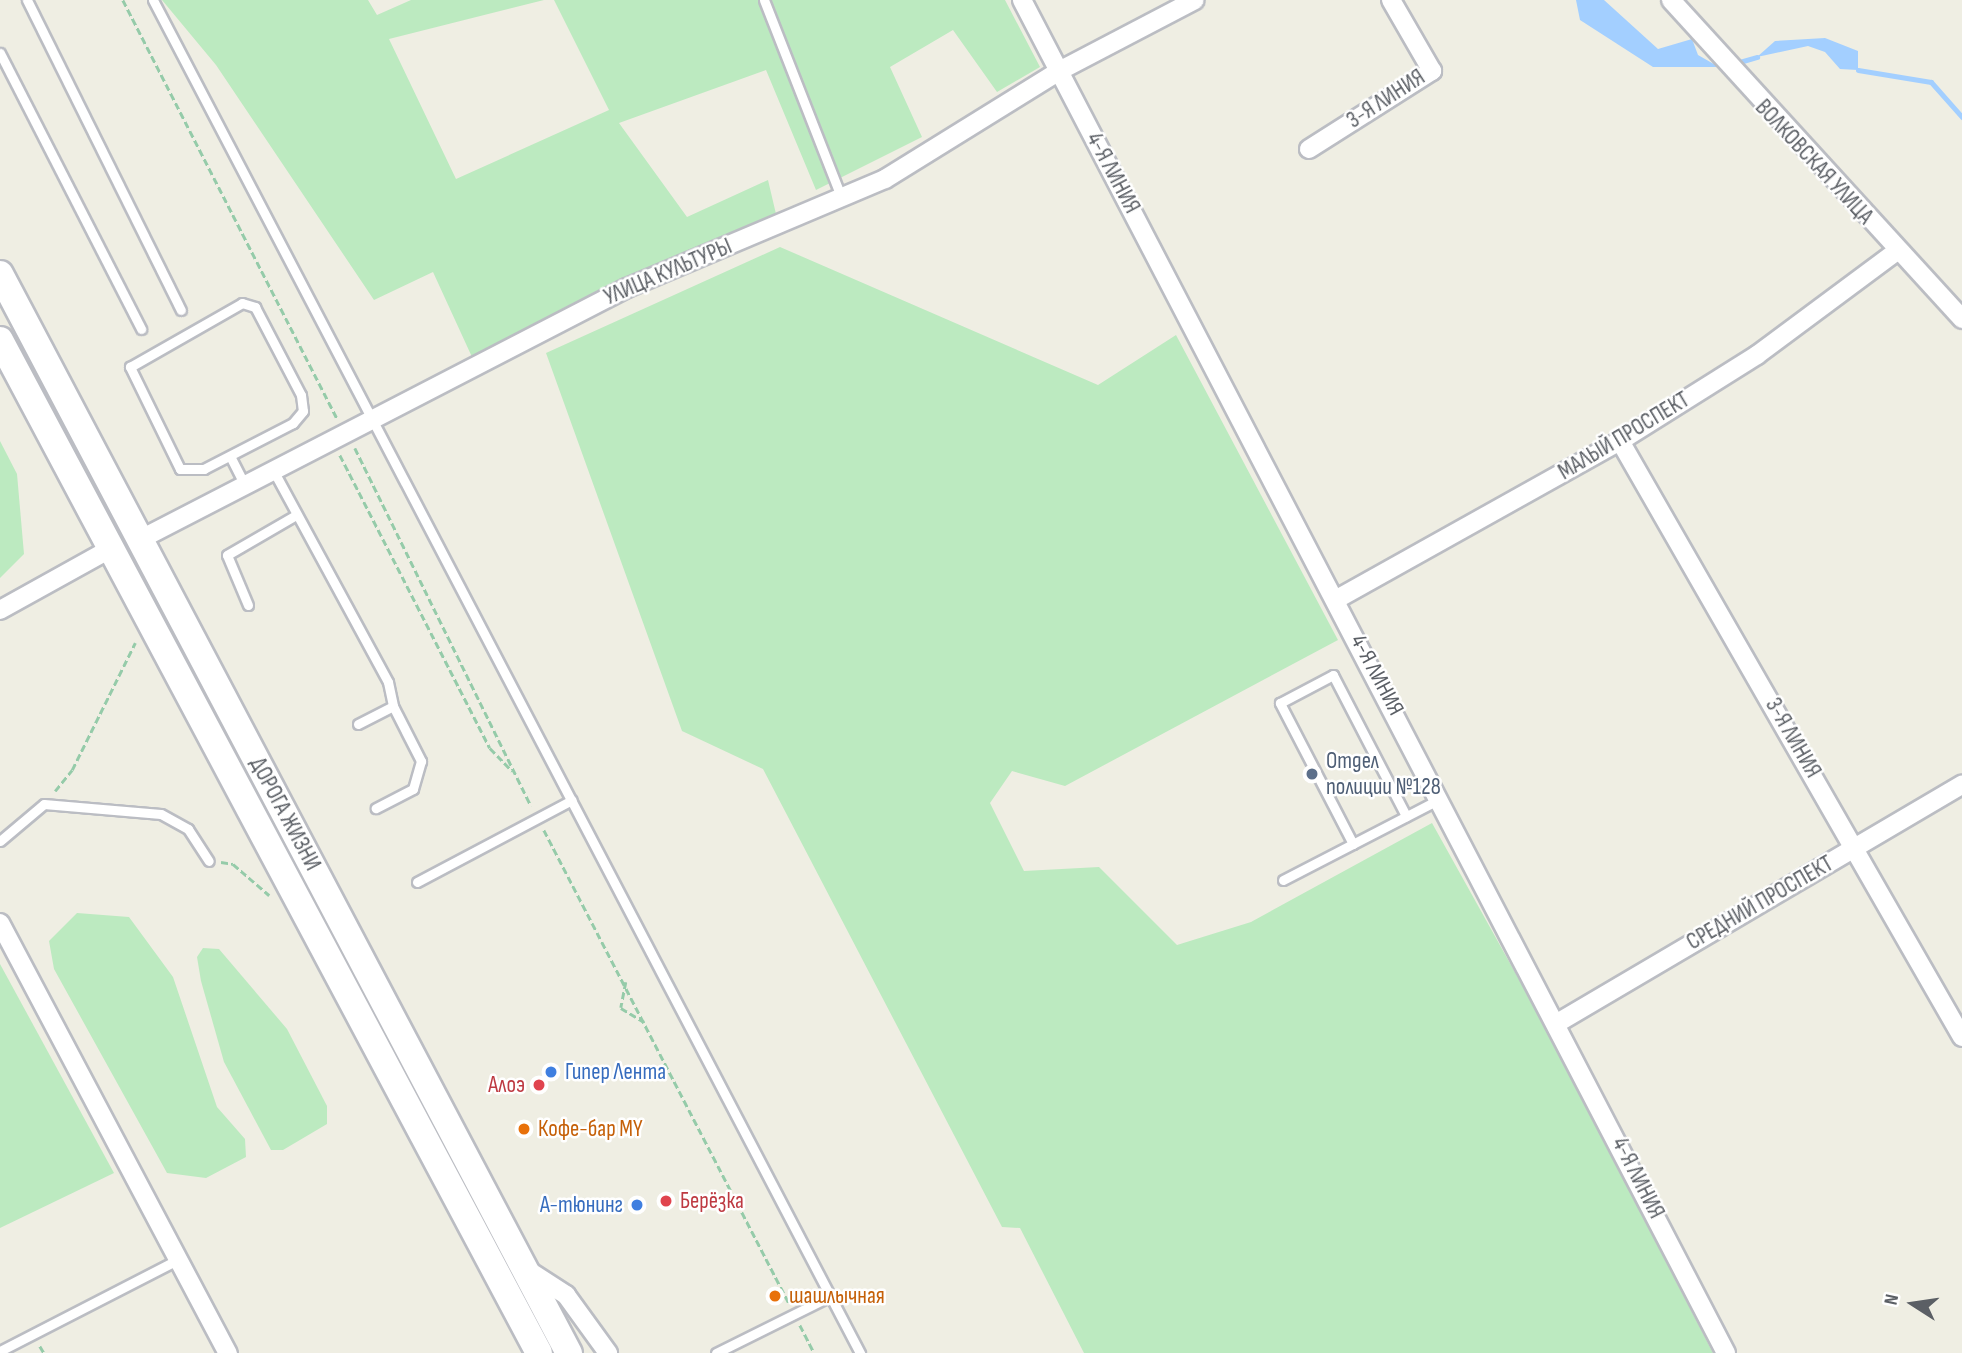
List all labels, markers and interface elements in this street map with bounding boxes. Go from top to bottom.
street label: 3-Я ЛИНИЯ [1342,64,1430,134]
street label: ВОЛКОВСКАЯ УЛИЦА [1749,94,1879,230]
street label: 4-Я ЛИНИЯ [1080,128,1146,218]
street label: УЛИЦА КУЛЬТУРЫ [600,233,736,311]
street label: МАЛЫЙ ПРОСПЕКТ [1553,386,1695,486]
street label: 4-Я ЛИНИЯ [1344,630,1410,720]
street label: 3-Я ЛИНИЯ [1759,693,1827,783]
place label: Отдел полиции №128 [1326,747,1441,801]
street label: ДОРОГА ЖИЗНИ [244,753,326,875]
marker: Отдел полиции №128 [1304,766,1320,782]
street label: СРЕДНИЙ ПРОСПЕКТ [1682,850,1838,956]
place label: Гипер Лента [565,1058,666,1086]
marker: Гипер Лента [543,1064,559,1080]
place label: Алоэ [488,1071,525,1099]
marker: Алоэ [531,1077,547,1093]
place label: Кофе-бар MY [538,1115,643,1143]
marker: Кофе-бар MY [516,1121,532,1137]
street label: 4-Я ЛИНИЯ [1606,1133,1670,1223]
place label: Берёзка [680,1187,744,1215]
place label: А-тюнинг [540,1191,623,1219]
marker: Берёзка [658,1193,674,1209]
marker: А-тюнинг [629,1197,645,1213]
north arrow [1878,1269,1948,1339]
place label: шашлычная [789,1282,885,1310]
marker: шашлычная [767,1288,783,1304]
text: N [1880,1292,1904,1307]

